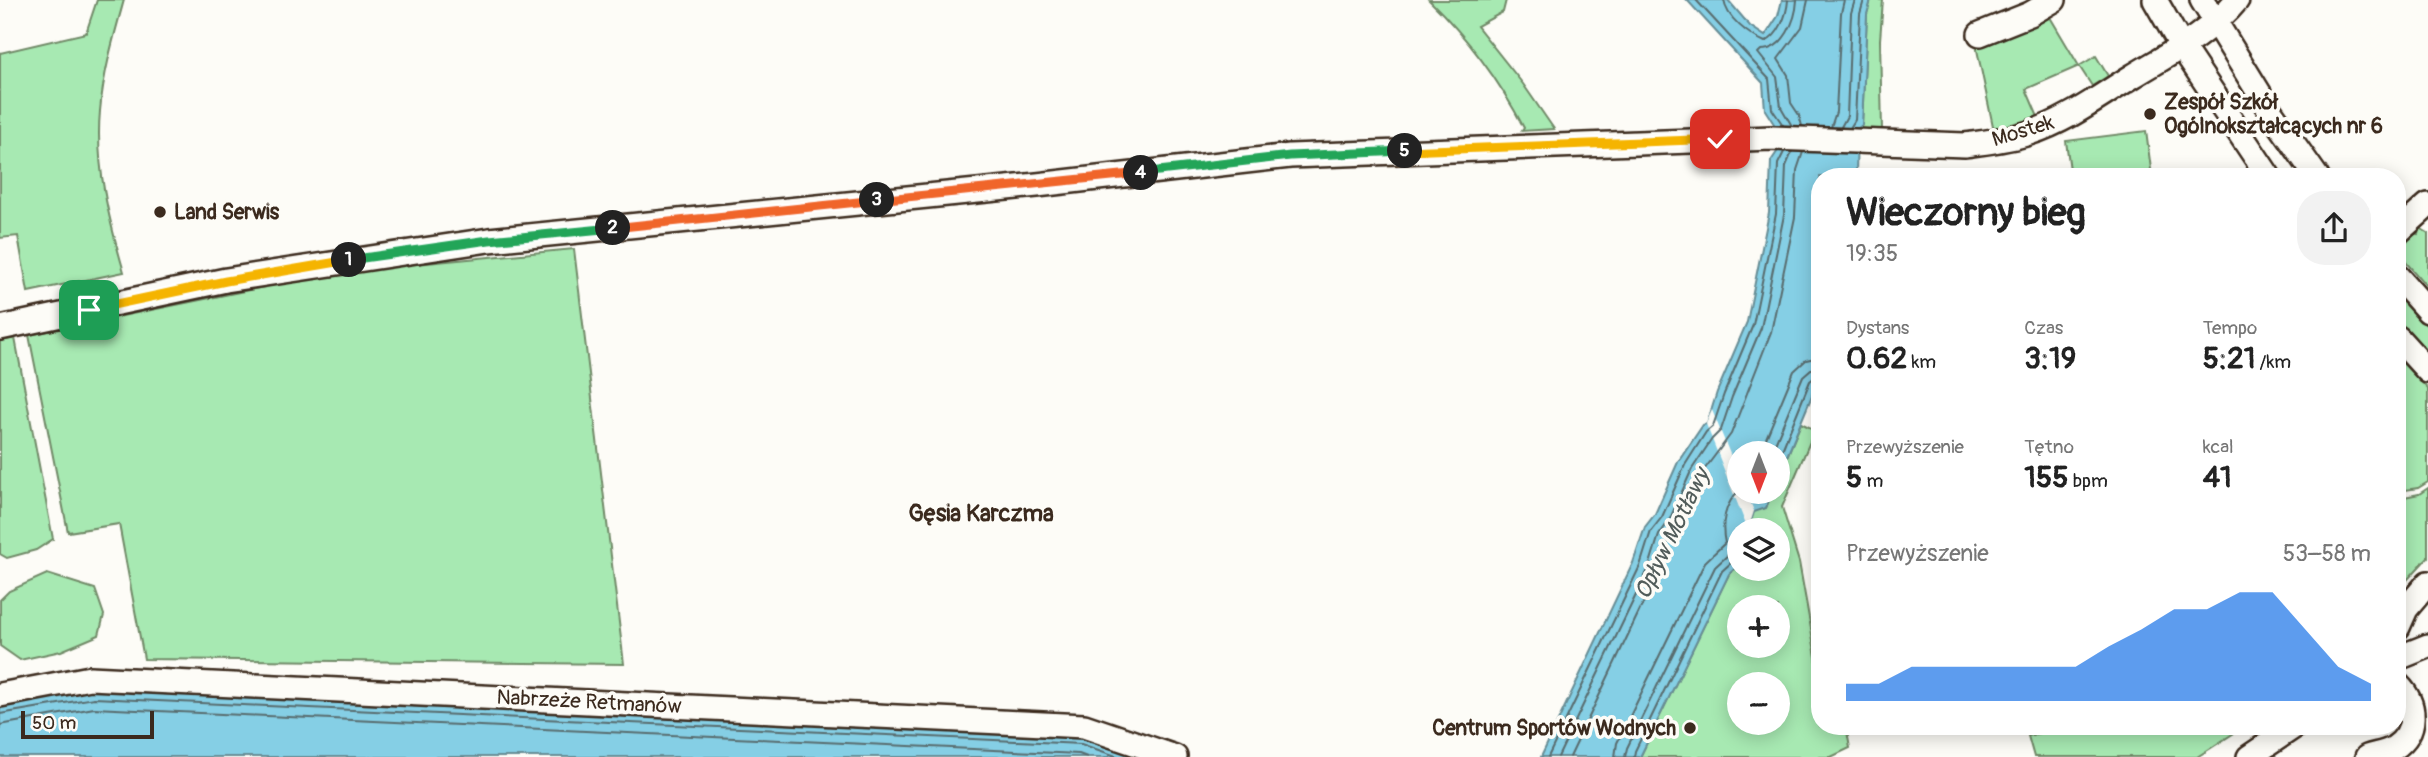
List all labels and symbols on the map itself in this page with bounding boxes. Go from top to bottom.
place label: Zespół Szkół Ogólnokształcących nr 6 [2164,89,2383,140]
marker: Zespół Szkół Ogólnokształcących nr 6 [2142,106,2158,122]
pin [1690,109,1750,169]
street label: Mostek [1989,109,2057,153]
pin: 5 [1388,134,1422,168]
pin: 4 [1124,156,1158,190]
pin: 3 [860,182,894,218]
place label: Land Serwis [174,199,280,226]
marker: Land Serwis [152,204,168,220]
pin: 2 [596,210,630,246]
pin: 1 [332,243,366,278]
pin [59,280,119,340]
north arrow [1727,441,1790,504]
water label: Opływ Motławy [1628,461,1717,604]
district label: Gęsia Karczma [908,499,1054,528]
street label: Nabrzeże Retmanów [496,684,682,720]
scale bar [21,708,154,740]
place label: Centrum Sportów Wodnych [1432,715,1676,742]
marker: Centrum Sportów Wodnych [1682,720,1698,736]

